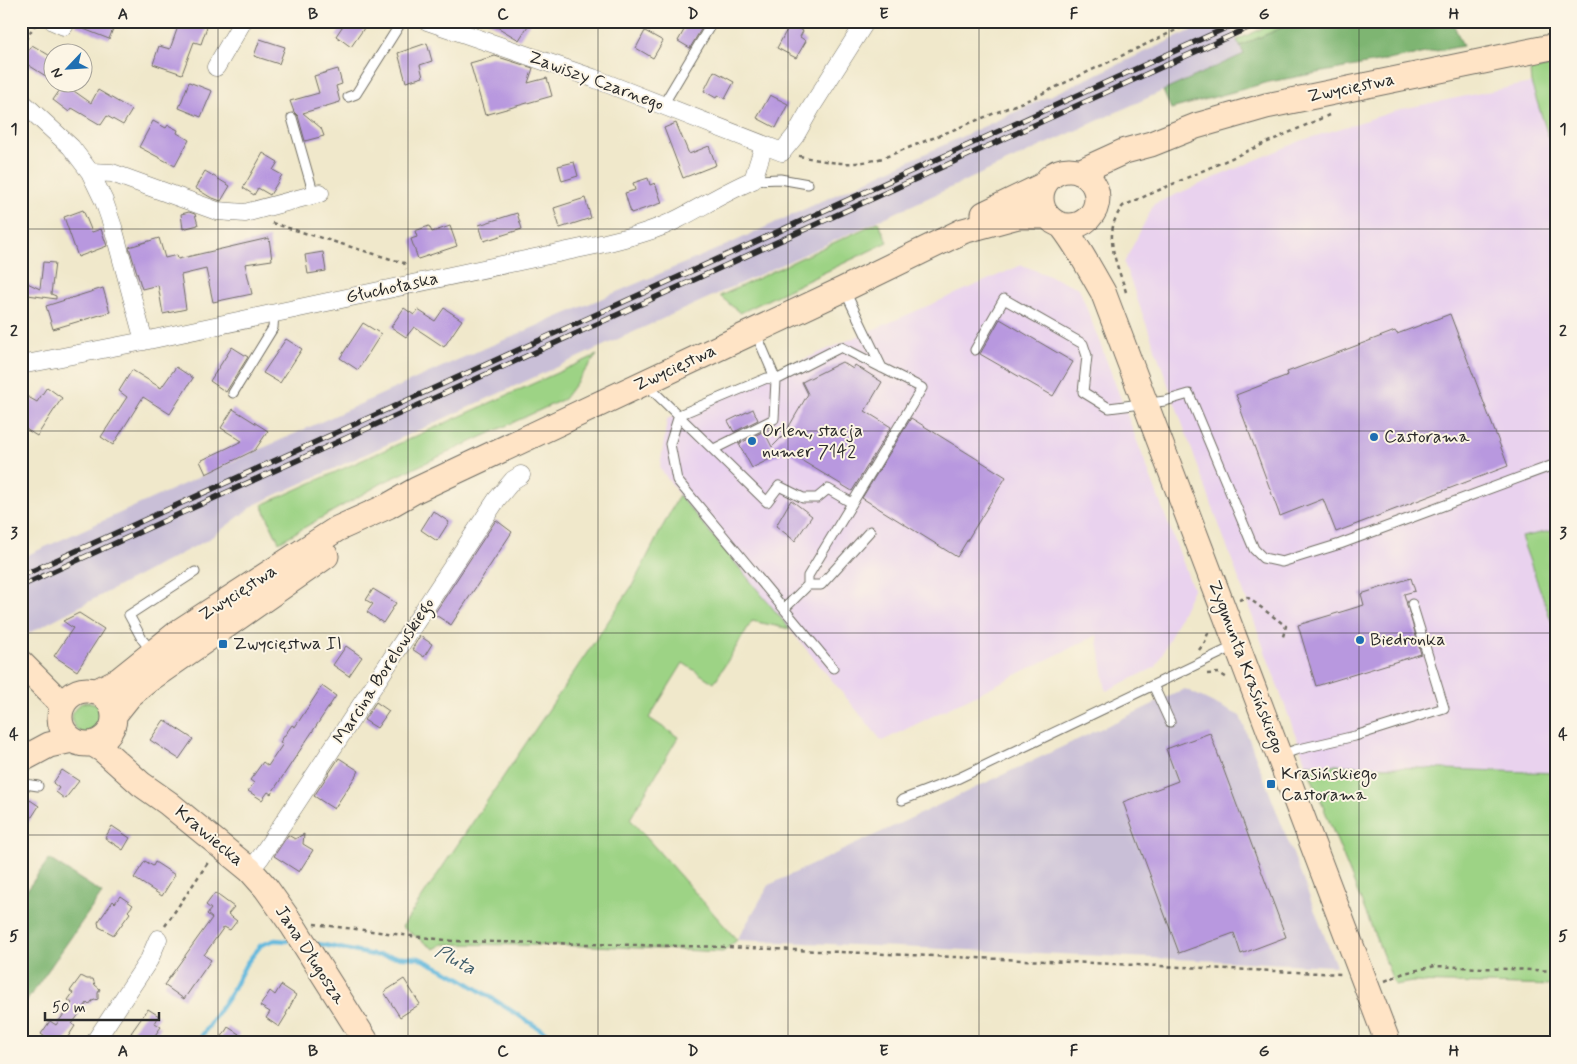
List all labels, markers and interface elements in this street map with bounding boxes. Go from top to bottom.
text: A [118,4,128,25]
text: B [308,4,318,25]
text: C [497,4,509,25]
text: D [687,4,699,25]
text: E [879,4,889,25]
text: F [1070,4,1079,25]
text: G [1259,4,1270,25]
text: H [1449,4,1460,25]
north arrow [42,42,92,92]
street label: Zawiszy Czarnego [525,45,667,117]
text: N [47,65,67,81]
street label: Zwycięstwa [1305,67,1397,109]
text: 1 [10,119,18,140]
text: 1 [1559,119,1567,140]
street label: Głuchołaska [344,267,440,309]
text: 2 [10,321,18,342]
text: 2 [1559,321,1567,342]
street label: Zwycięstwa [630,338,720,398]
place label: Orlen, stacja numer 7142 [762,419,863,464]
place label: Castorama [1384,425,1470,449]
marker: Castorama [1368,431,1380,443]
marker: Orlen, stacja numer 7142 [746,435,758,447]
text: 3 [10,523,18,544]
text: 3 [1559,523,1567,544]
street label: Zwycięstwa [194,559,282,627]
street label: Zygmunta Krasińskiego [1201,577,1290,757]
street label: Marcina Borelowskiego [328,593,442,750]
place label: Biedronka [1370,628,1445,652]
place label: Zwycięstwa II [233,632,342,656]
marker: Biedronka [1354,634,1366,646]
marker: Zwycięstwa II [217,638,229,650]
text: 4 [9,724,19,745]
text: 4 [1558,724,1568,745]
place label: Krasińskiego Castorama [1281,762,1377,807]
marker: Krasińskiego Castorama [1265,778,1277,790]
street label: Krawiecka [169,800,249,872]
street label: Jana Długosza [269,901,351,1009]
text: 5 [9,926,19,947]
text: 5 [1558,926,1568,947]
water label: Pluta [430,939,480,981]
scale bar [45,989,159,1021]
text: 50 m [52,998,86,1018]
text: A [118,1041,128,1062]
text: B [308,1041,318,1062]
text: C [497,1041,509,1062]
text: D [687,1041,699,1062]
text: E [879,1041,889,1062]
text: F [1070,1041,1079,1062]
text: G [1259,1041,1270,1062]
text: H [1449,1041,1460,1062]

